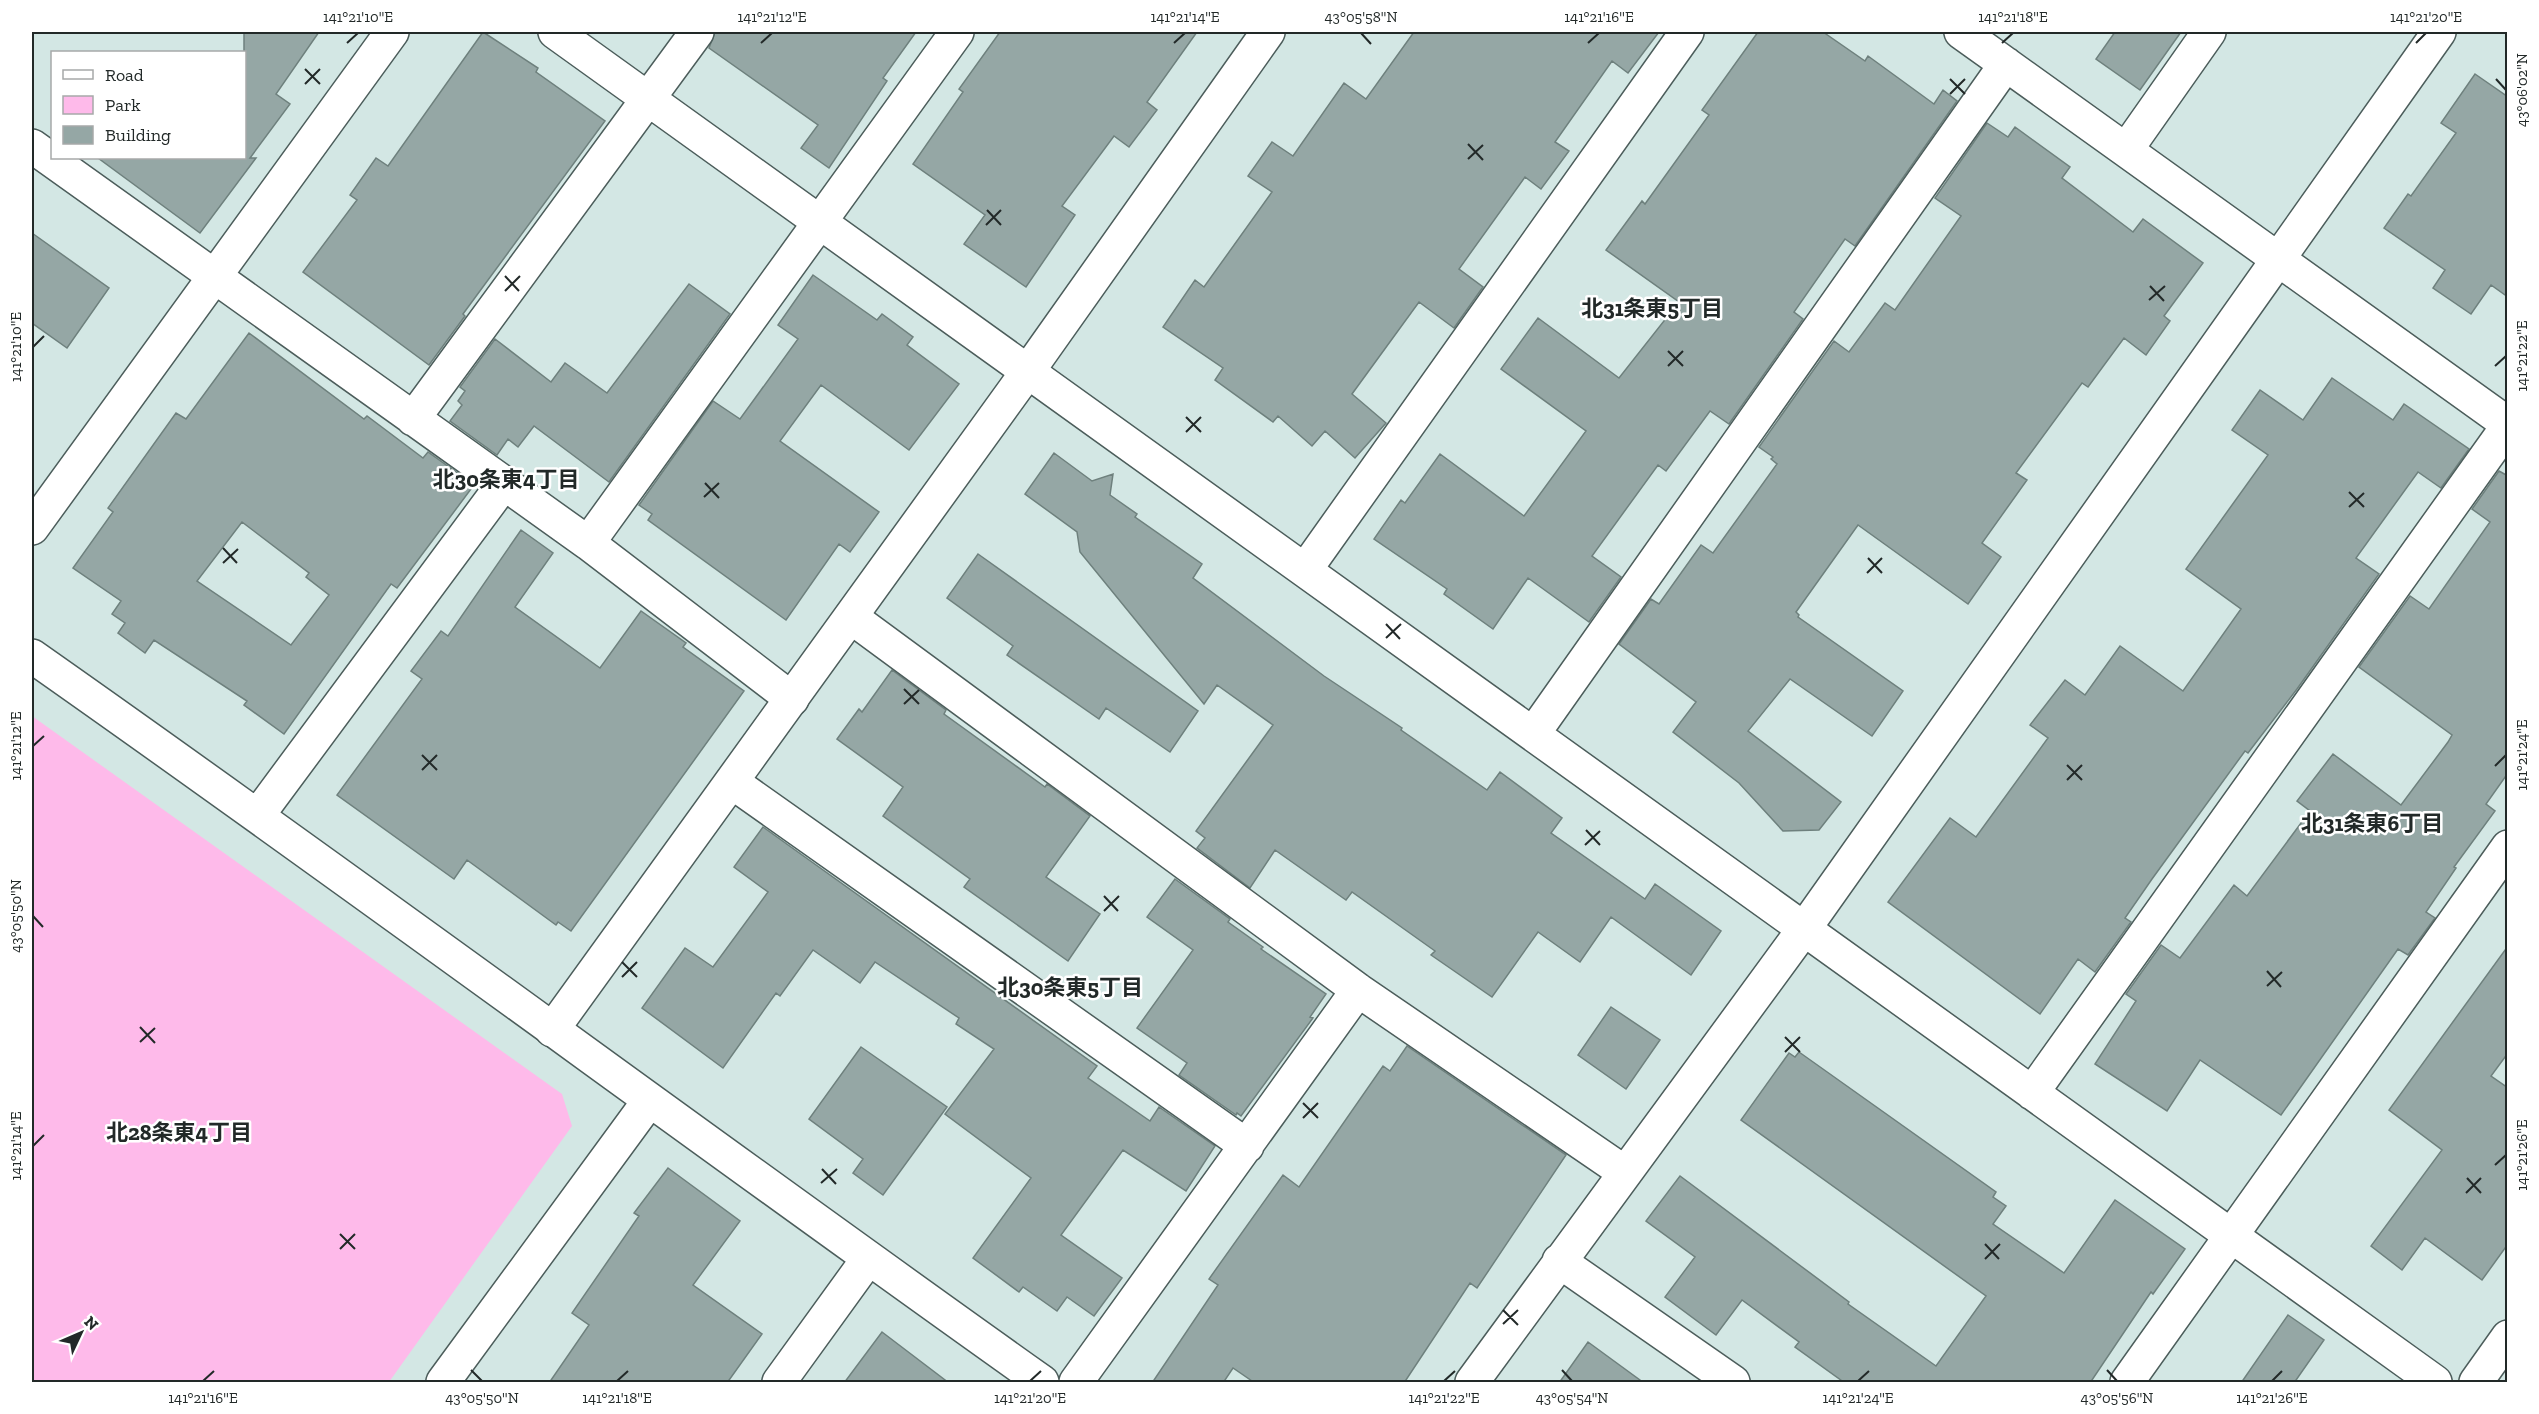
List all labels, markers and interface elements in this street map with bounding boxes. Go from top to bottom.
text: 141°21'10"E [323,8,393,26]
text: 141°21'12"E [737,8,807,26]
text: 141°21'14"E [1150,8,1220,26]
text: 43°05'58"N [1325,8,1397,26]
text: 141°21'16"E [1564,8,1634,26]
text: 141°21'18"E [1978,8,2048,26]
text: 141°21'20"E [2390,8,2462,26]
legend [51,51,246,159]
text: 43°06'02"N [2513,53,2531,127]
text: Road [105,64,144,86]
text: Park [105,94,141,116]
text: Building [105,124,171,146]
district label: 北31条東5丁目 [1581,295,1723,322]
text: 141°21'10"E [7,312,25,382]
text: 141°21'22"E [2513,320,2531,392]
district label: 北30条東4丁目 [433,466,579,493]
text: 141°21'12"E [7,711,25,781]
text: 141°21'24"E [2513,719,2531,791]
district label: 北31条東6丁目 [2301,810,2443,837]
text: 43°05'50"N [7,879,25,953]
district label: 北30条東5丁目 [997,974,1143,1001]
text: 141°21'14"E [7,1111,25,1181]
district label: 北28条東4丁目 [106,1119,252,1146]
text: 141°21'26"E [2513,1119,2531,1191]
north arrow [51,1303,111,1363]
text: N [80,1312,102,1334]
text: 141°21'16"E [168,1389,238,1407]
text: 43°05'50"N [445,1389,519,1407]
text: 141°21'18"E [582,1389,652,1407]
text: 141°21'20"E [994,1389,1066,1407]
text: 141°21'22"E [1408,1389,1480,1407]
text: 43°05'54"N [1536,1389,1608,1407]
text: 141°21'24"E [1822,1389,1894,1407]
text: 43°05'56"N [2081,1389,2153,1407]
text: 141°21'26"E [2236,1389,2308,1407]

